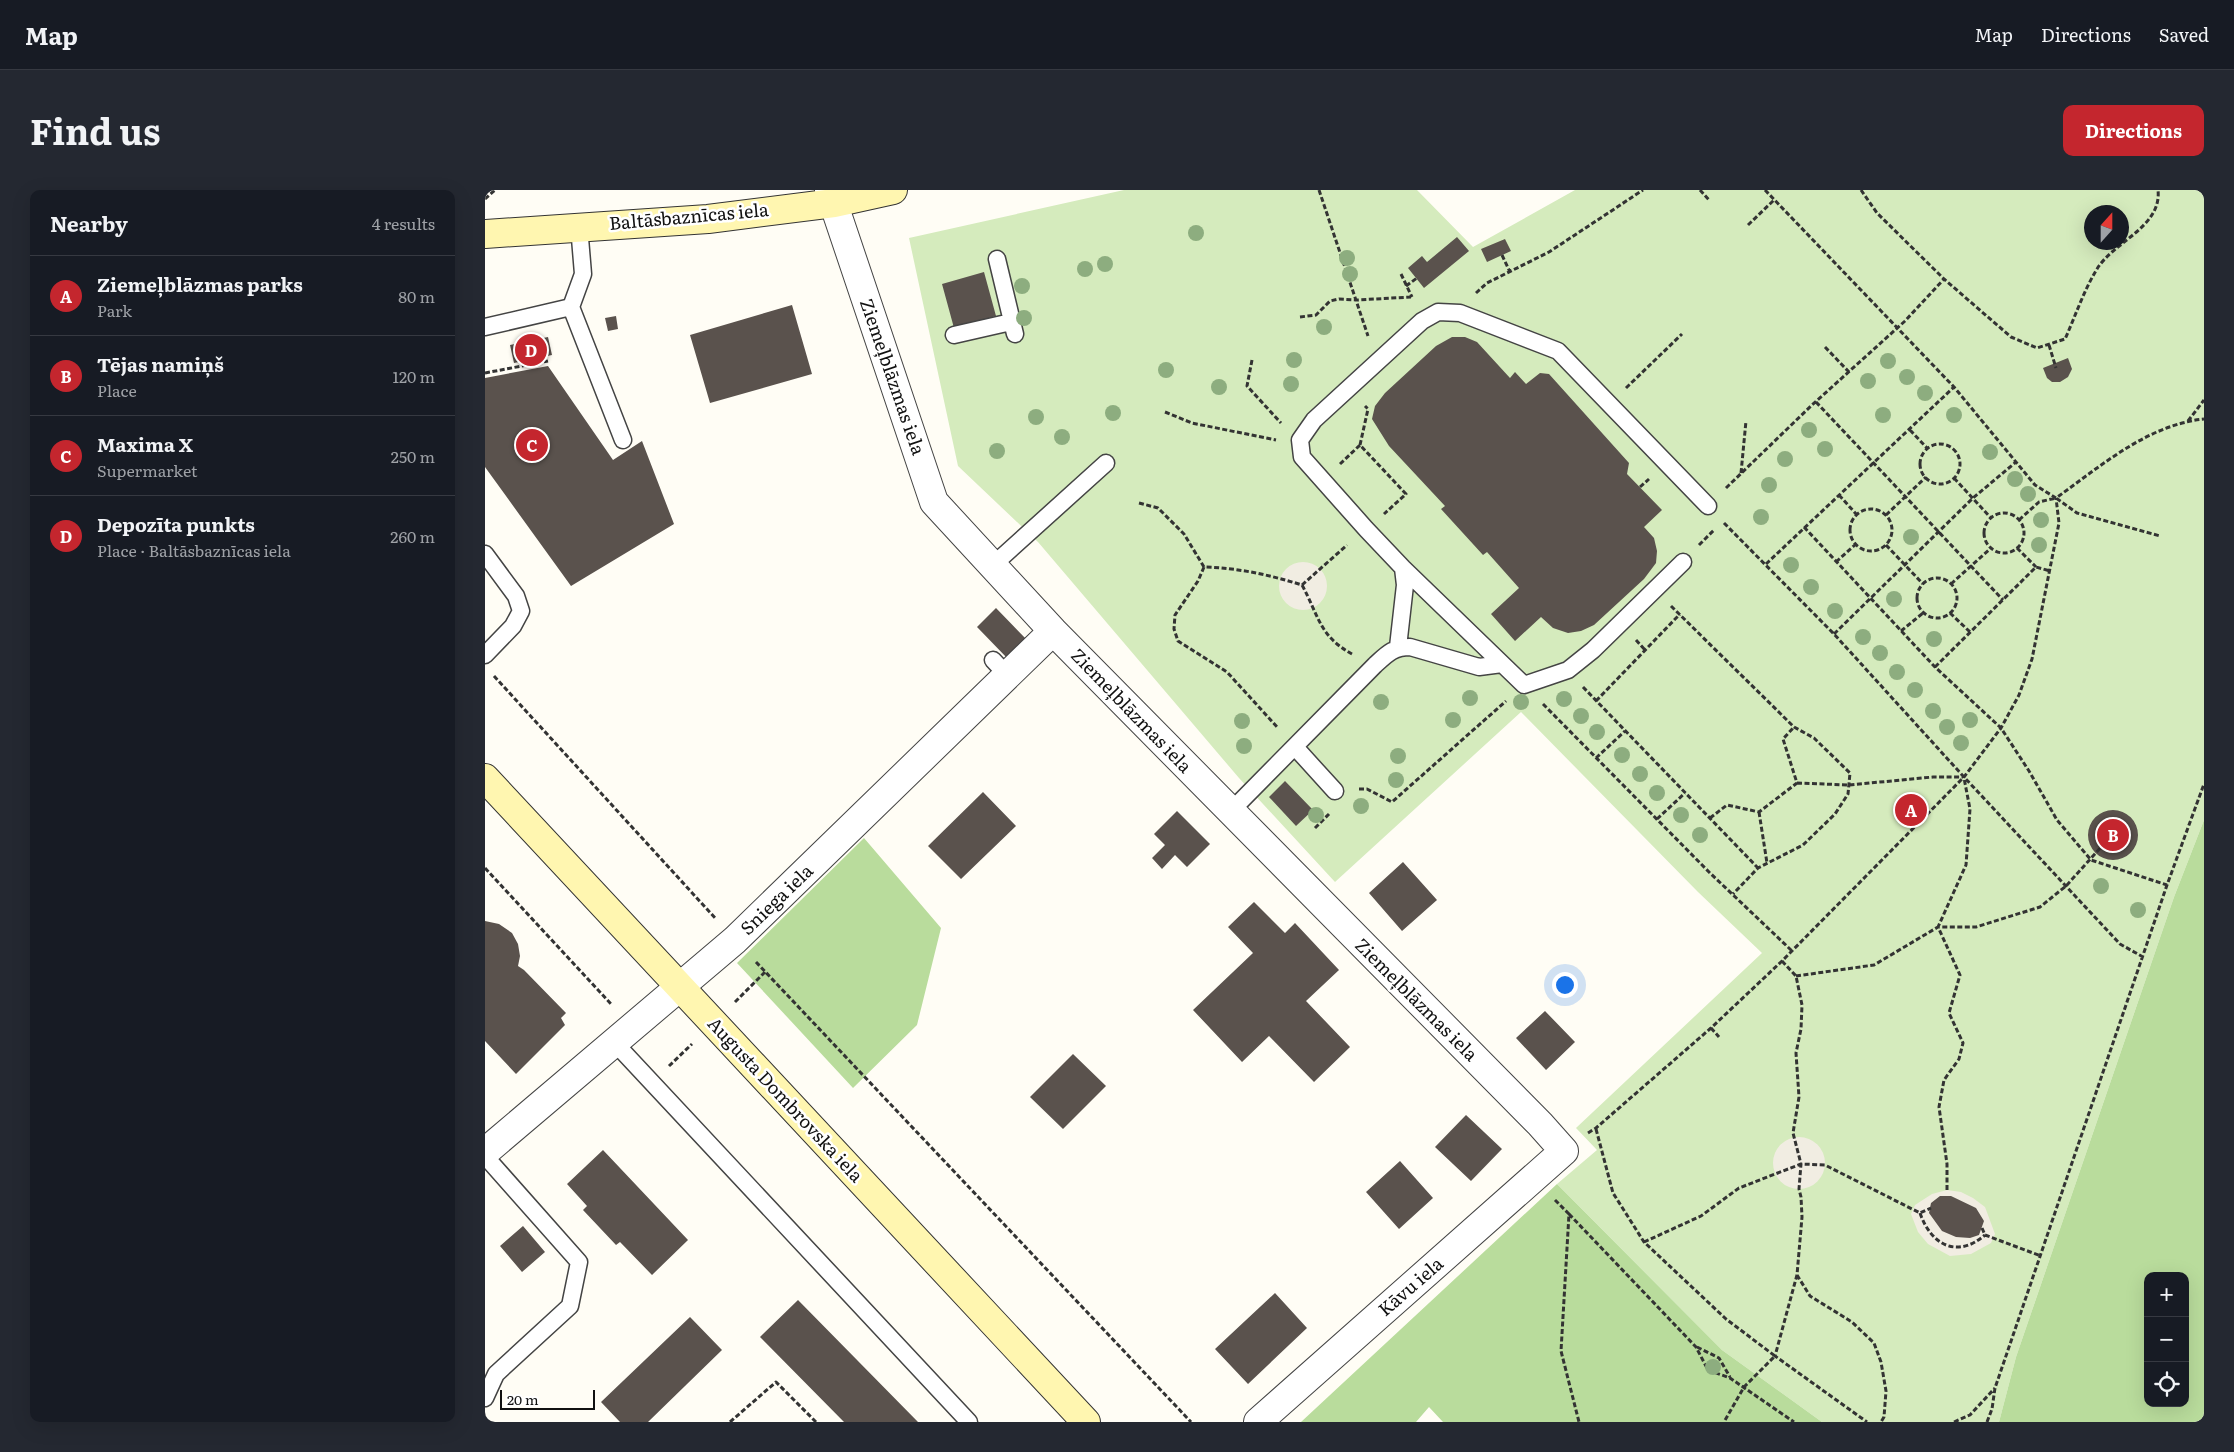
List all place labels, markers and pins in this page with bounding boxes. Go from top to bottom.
pin: D [515,331,547,369]
pin: C [516,426,548,464]
pin: A [1895,791,1927,829]
pin: B [2097,816,2129,854]

